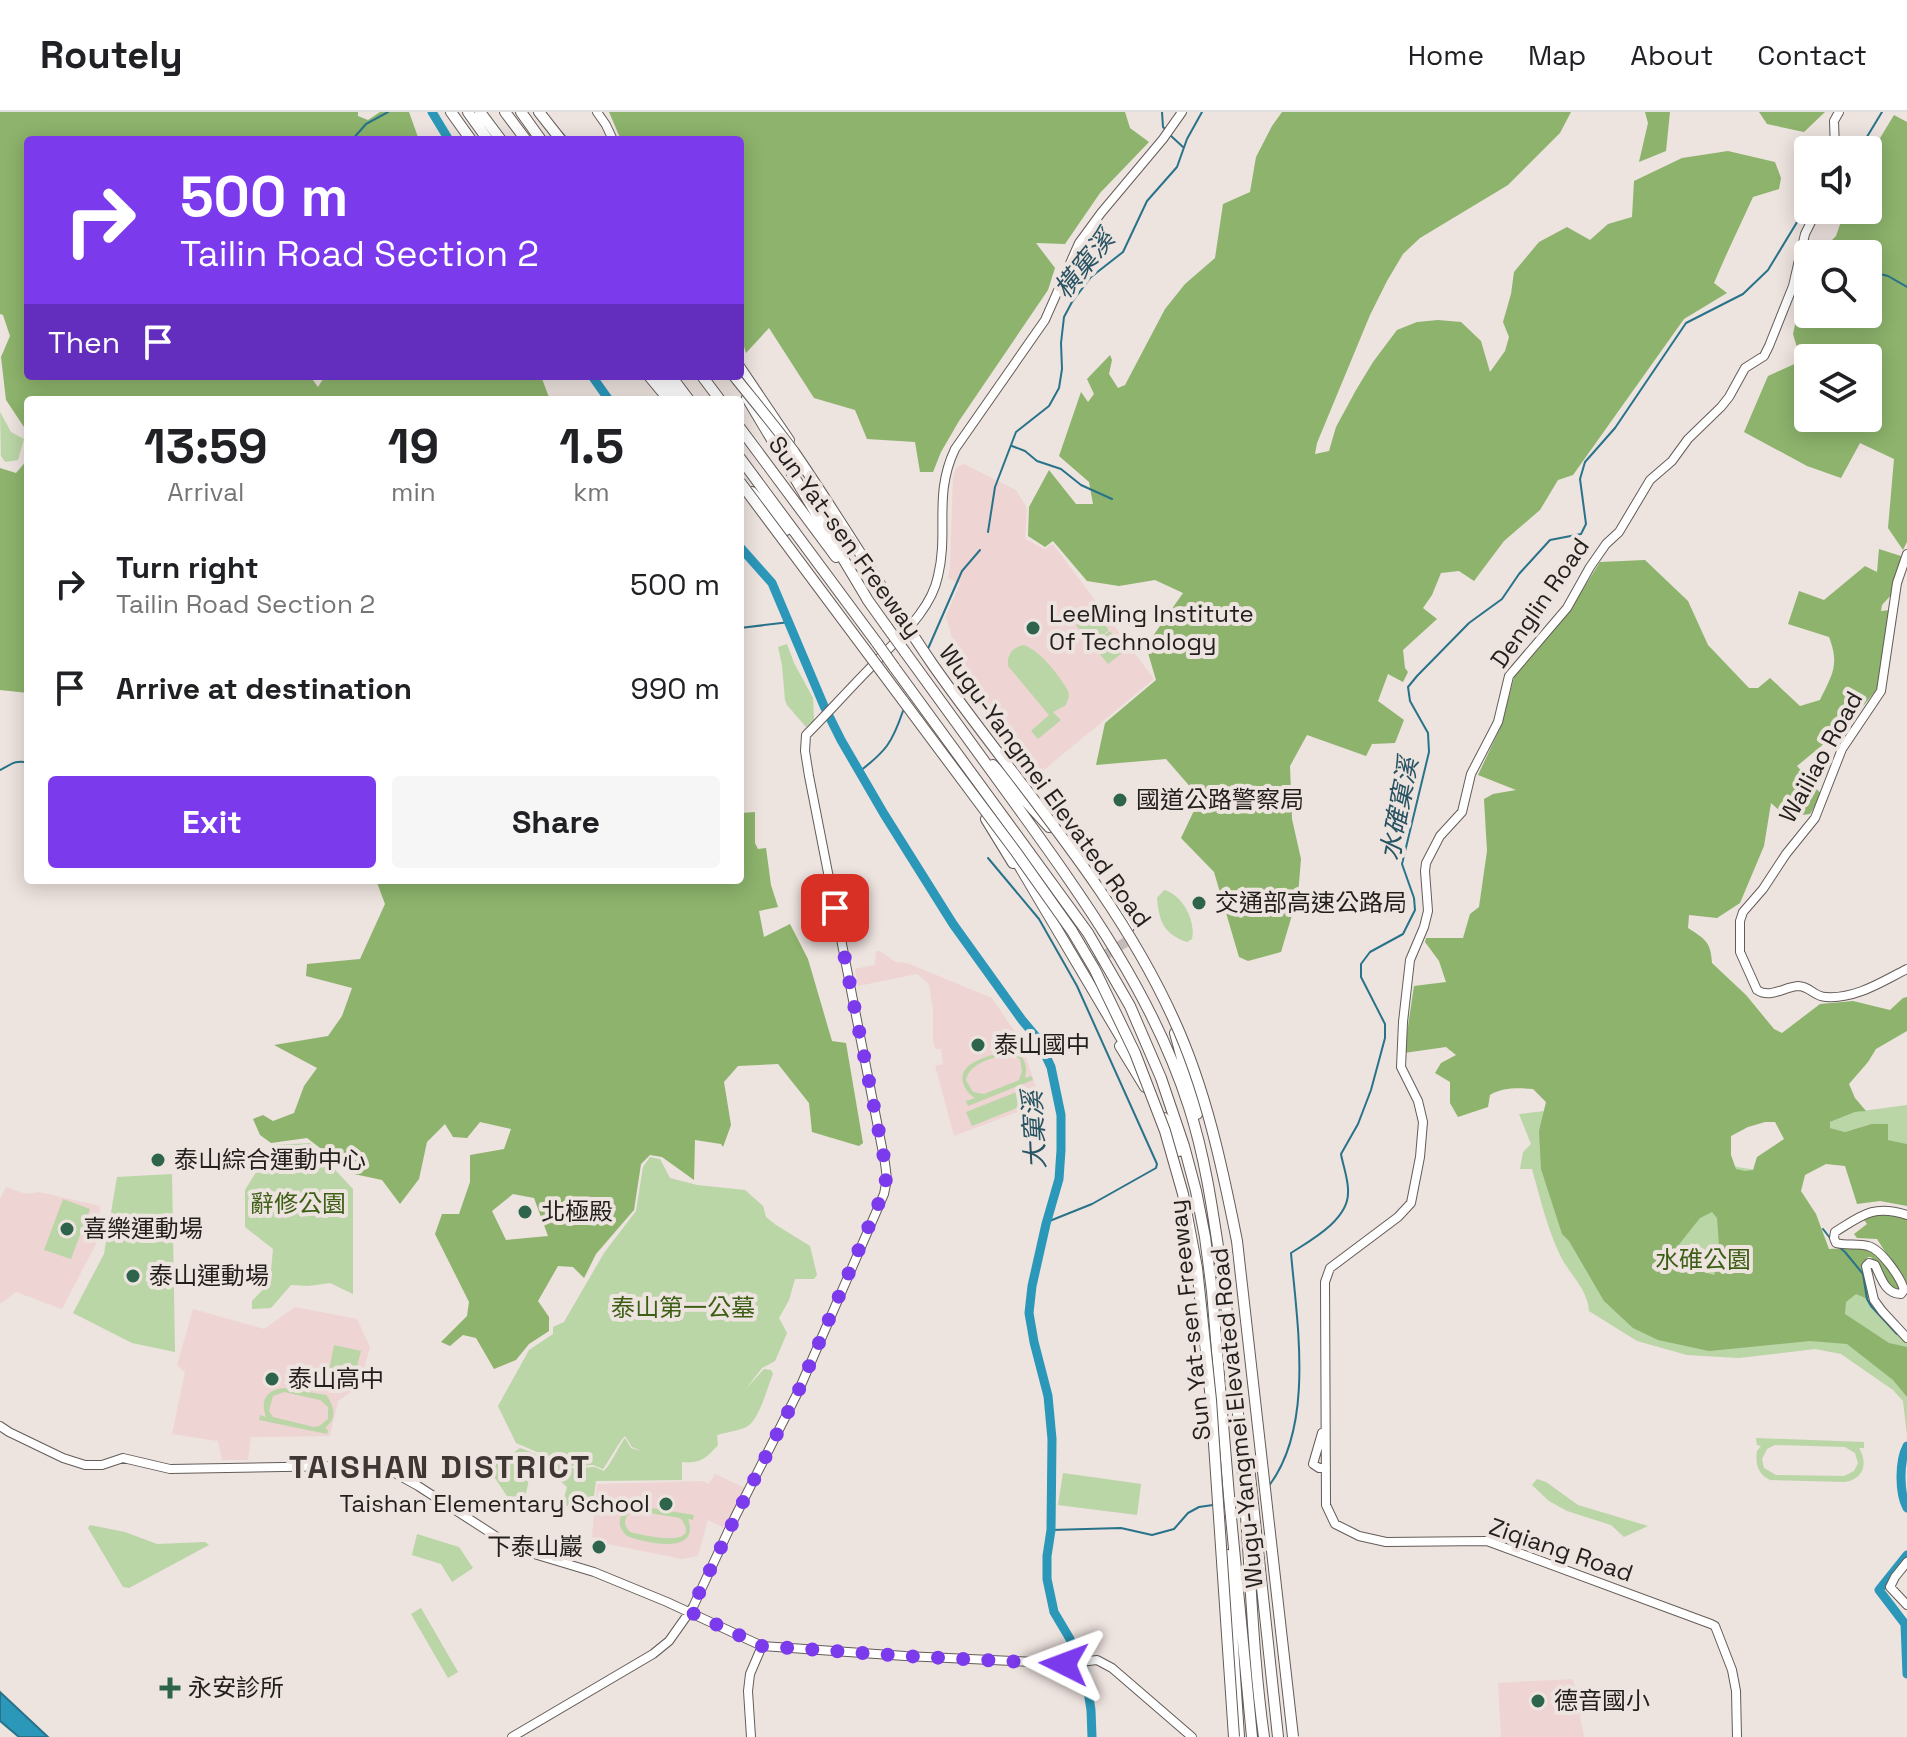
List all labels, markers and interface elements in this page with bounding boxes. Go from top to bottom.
text: Routely [40,31,183,79]
text: Home [1408,37,1484,73]
text: Map [1528,37,1586,73]
text: About [1630,37,1713,73]
text: Contact [1757,37,1867,73]
map controls [1794,136,1882,432]
button: sound [1794,136,1882,224]
text: 500 m [180,161,348,232]
icon: right [48,168,152,272]
water label: 橫窠溪 [1046,220,1124,305]
text: Tailin Road Section 2 [180,231,539,277]
button: search [1794,240,1882,328]
icon: arrive [136,320,180,364]
text: Then [48,323,120,362]
button: layers [1794,344,1882,432]
text: 13:59 [144,416,268,477]
text: 19 [388,416,439,477]
text: 1.5 [559,416,624,477]
street label: Sun Yat-sen Freeway [762,430,929,644]
text: Arrival [167,475,245,509]
text: min [391,475,436,509]
text: km [573,475,610,509]
street label: Denglin Road [1483,532,1596,674]
text: Turn right [116,548,259,587]
icon: right [48,562,92,606]
text: 500 m [630,565,720,604]
text: Tailin Road Section 2 [116,587,375,621]
place label: LeeMing Institute Of Technology [1049,598,1254,657]
marker: LeeMing Institute Of Technology [1024,619,1042,637]
street label: Wugu-Yangmei Elevated Road [932,638,1158,933]
icon: arrive [48,666,92,710]
text: Arrive at destination [116,669,412,708]
text: 990 m [631,669,720,708]
street label: Wailiao Road [1772,686,1869,828]
water label: 水確窠溪 [1372,751,1426,863]
button: Exit [48,776,376,868]
button: Share [392,776,720,868]
place label: 國道公路警察局 [1136,784,1304,815]
marker: 國道公路警察局 [1111,791,1129,809]
pin [801,874,869,942]
icon: arrive [813,886,857,930]
place label: 交通部高速公路局 [1215,887,1407,918]
marker: 交通部高速公路局 [1190,894,1208,912]
place label: 泰山國中 [994,1029,1090,1060]
marker: 泰山國中 [969,1036,987,1054]
water label: 大窠溪 [1015,1086,1053,1170]
place label: 泰山綜合運動中心 [174,1144,366,1175]
marker: 泰山綜合運動中心 [149,1151,167,1169]
park label: 辭修公園 [250,1188,346,1219]
place label: 北極殿 [541,1196,613,1227]
street label: Sun Yat-sen Freeway [1161,1198,1218,1442]
marker: 北極殿 [516,1203,534,1221]
place label: 喜樂運動場 [83,1213,203,1244]
marker: 喜樂運動場 [58,1220,76,1238]
park label: 水碓公園 [1655,1244,1751,1275]
street label: Wugu-Yangmei Elevated Road [1203,1246,1270,1590]
place label: 泰山運動場 [149,1260,269,1291]
marker: 泰山運動場 [124,1267,142,1285]
park label: 泰山第一公墓 [611,1292,755,1323]
place label: 泰山高中 [288,1363,384,1394]
marker: 泰山高中 [263,1370,281,1388]
district label: TAISHAN DISTRICT [289,1447,591,1487]
place label: Taishan Elementary School [339,1488,650,1519]
marker: Taishan Elementary School [657,1495,675,1513]
street label: Ziqiang Road [1485,1510,1637,1589]
place label: 下泰山巖 [487,1531,583,1562]
marker: 下泰山巖 [590,1538,608,1556]
position arrow [1022,1622,1106,1706]
place label: 永安診所 [188,1672,284,1703]
marker: 永安診所 [159,1677,181,1699]
place label: 德音國小 [1554,1685,1650,1716]
marker: 德音國小 [1529,1692,1547,1710]

